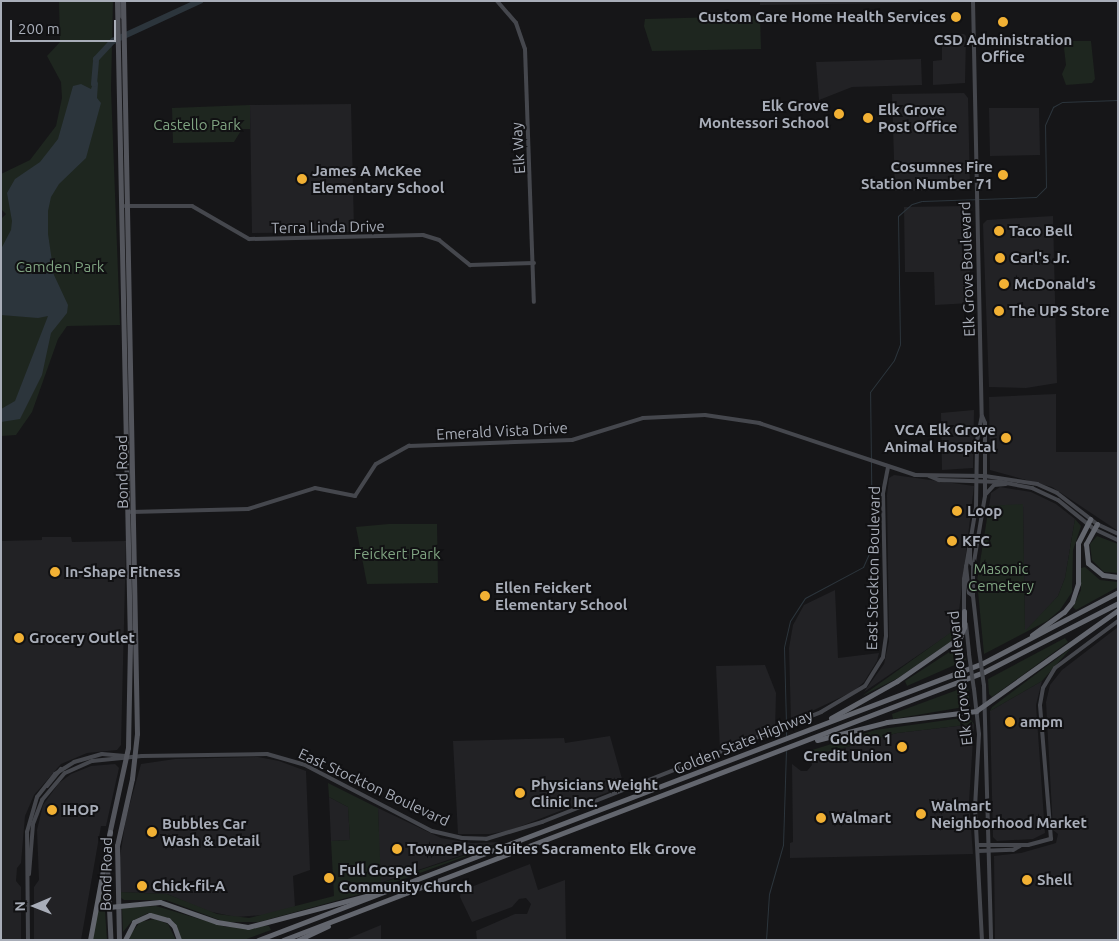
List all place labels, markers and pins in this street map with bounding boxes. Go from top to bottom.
place label: Custom Care Home Health Services [698,8,946,26]
marker: Custom Care Home Health Services [950,11,962,23]
marker: CSD Administration Office [997,16,1009,28]
place label: CSD Administration Office [934,30,1072,65]
place label: Elk Grove Montessori School [699,96,829,131]
place label: Elk Grove Post Office [878,100,957,135]
marker: Elk Grove Montessori School [833,108,845,120]
marker: Elk Grove Post Office [862,112,874,124]
place label: Cosumnes Fire Station Number 71 [861,157,993,192]
place label: James A McKee Elementary School [312,161,444,196]
marker: Cosumnes Fire Station Number 71 [997,169,1009,181]
marker: James A McKee Elementary School [296,173,308,185]
place label: Taco Bell [1009,222,1072,240]
marker: Taco Bell [993,225,1005,237]
place label: Carl's Jr. [1010,249,1070,267]
marker: Carl's Jr. [994,252,1006,264]
place label: McDonald's [1014,275,1096,293]
marker: McDonald's [998,278,1010,290]
place label: The UPS Store [1009,302,1110,320]
marker: The UPS Store [993,305,1005,317]
place label: VCA Elk Grove Animal Hospital [884,420,996,455]
marker: VCA Elk Grove Animal Hospital [1000,432,1012,444]
place label: Loop [967,502,1002,520]
marker: Loop [951,505,963,517]
place label: KFC [962,532,990,550]
marker: KFC [946,535,958,547]
place label: In-Shape Fitness [65,563,180,581]
marker: In-Shape Fitness [49,566,61,578]
place label: Ellen Feickert Elementary School [495,578,627,613]
marker: Ellen Feickert Elementary School [479,590,491,602]
place label: Grocery Outlet [29,629,135,647]
marker: Grocery Outlet [13,632,25,644]
place label: ampm [1020,713,1063,731]
marker: ampm [1004,716,1016,728]
place label: Golden 1 Credit Union [803,729,892,764]
marker: Golden 1 Credit Union [896,741,908,753]
place label: Physicians Weight Clinic Inc. [531,775,658,810]
marker: Physicians Weight Clinic Inc. [513,786,527,800]
place label: Walmart Neighborhood Market [931,796,1087,831]
place label: IHOP [62,801,99,819]
marker: IHOP [46,804,58,816]
marker: Walmart Neighborhood Market [915,808,927,820]
place label: Walmart [831,809,891,827]
marker: Walmart [815,812,827,824]
place label: Bubbles Car Wash & Detail [162,814,260,849]
marker: Bubbles Car Wash & Detail [146,826,158,838]
place label: TownePlace Suites Sacramento Elk Grove [407,840,696,858]
marker: TownePlace Suites Sacramento Elk Grove [391,843,403,855]
place label: Full Gospel Community Church [339,860,472,895]
place label: Shell [1037,871,1072,889]
marker: Full Gospel Community Church [323,872,335,884]
marker: Shell [1021,874,1033,886]
place label: Chick-fil-A [152,877,225,895]
marker: Chick-fil-A [136,880,148,892]

